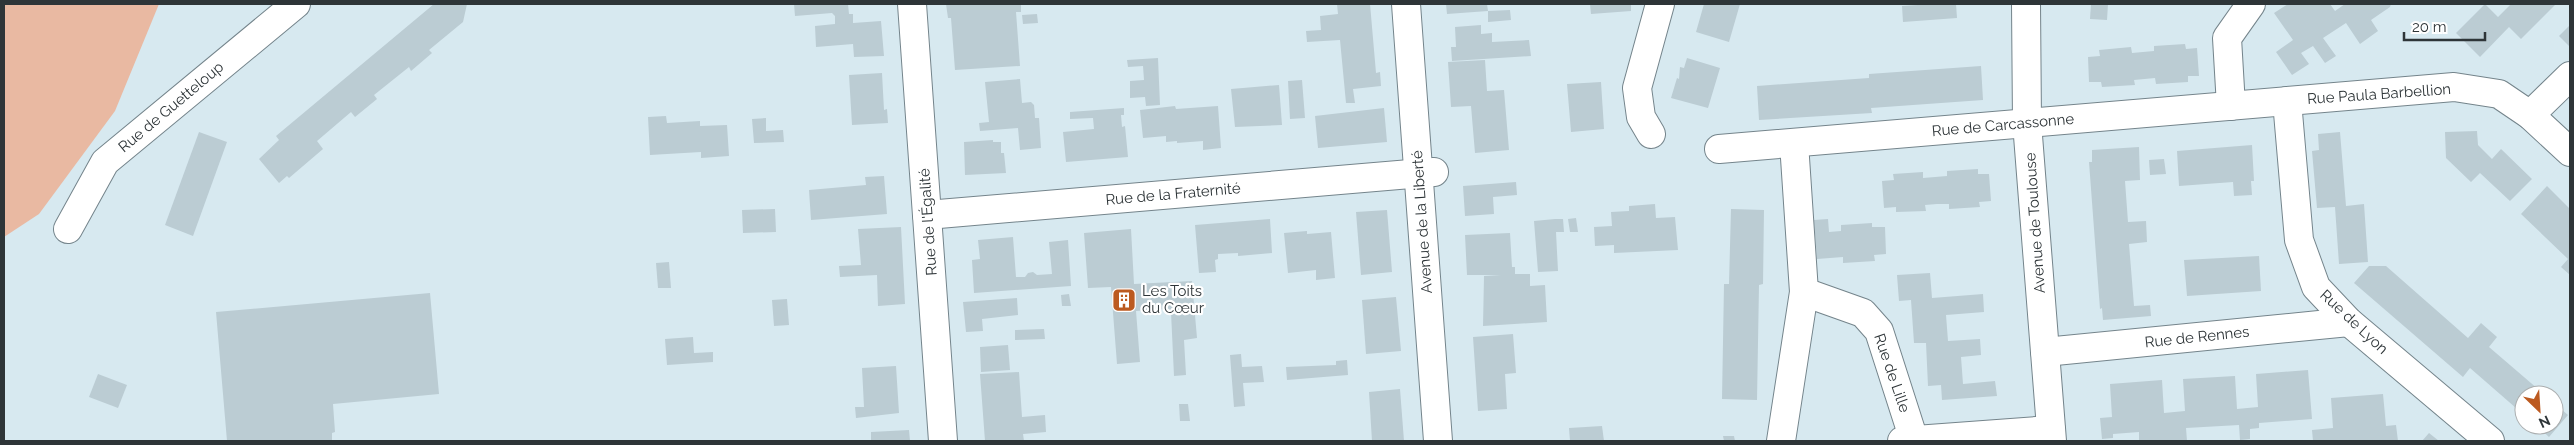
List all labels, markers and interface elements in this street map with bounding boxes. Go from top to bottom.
scale bar [2404,10,2485,42]
text: 20 m [2412,18,2447,36]
street label: Rue de Guetteloup [115,58,227,156]
street label: Rue Paula Barbellion [2306,80,2452,108]
street label: Rue de Carcassonne [1931,110,2075,140]
street label: Avenue de la Liberté [1408,150,1436,294]
street label: Avenue de Toulouse [2021,152,2049,294]
street label: Rue de l'Égalité [915,168,941,276]
street label: Rue de la Fraternité [1105,179,1241,209]
place label: Les Toits du Cœur [1142,282,1205,317]
street label: Rue de Lyon [2316,286,2392,358]
building icon: Les Toits du Cœur [1111,287,1137,313]
street label: Rue de Rennes [2144,323,2250,351]
street label: Rue de Lille [1870,331,1914,415]
north arrow [2514,385,2564,435]
text: N [2536,412,2553,431]

